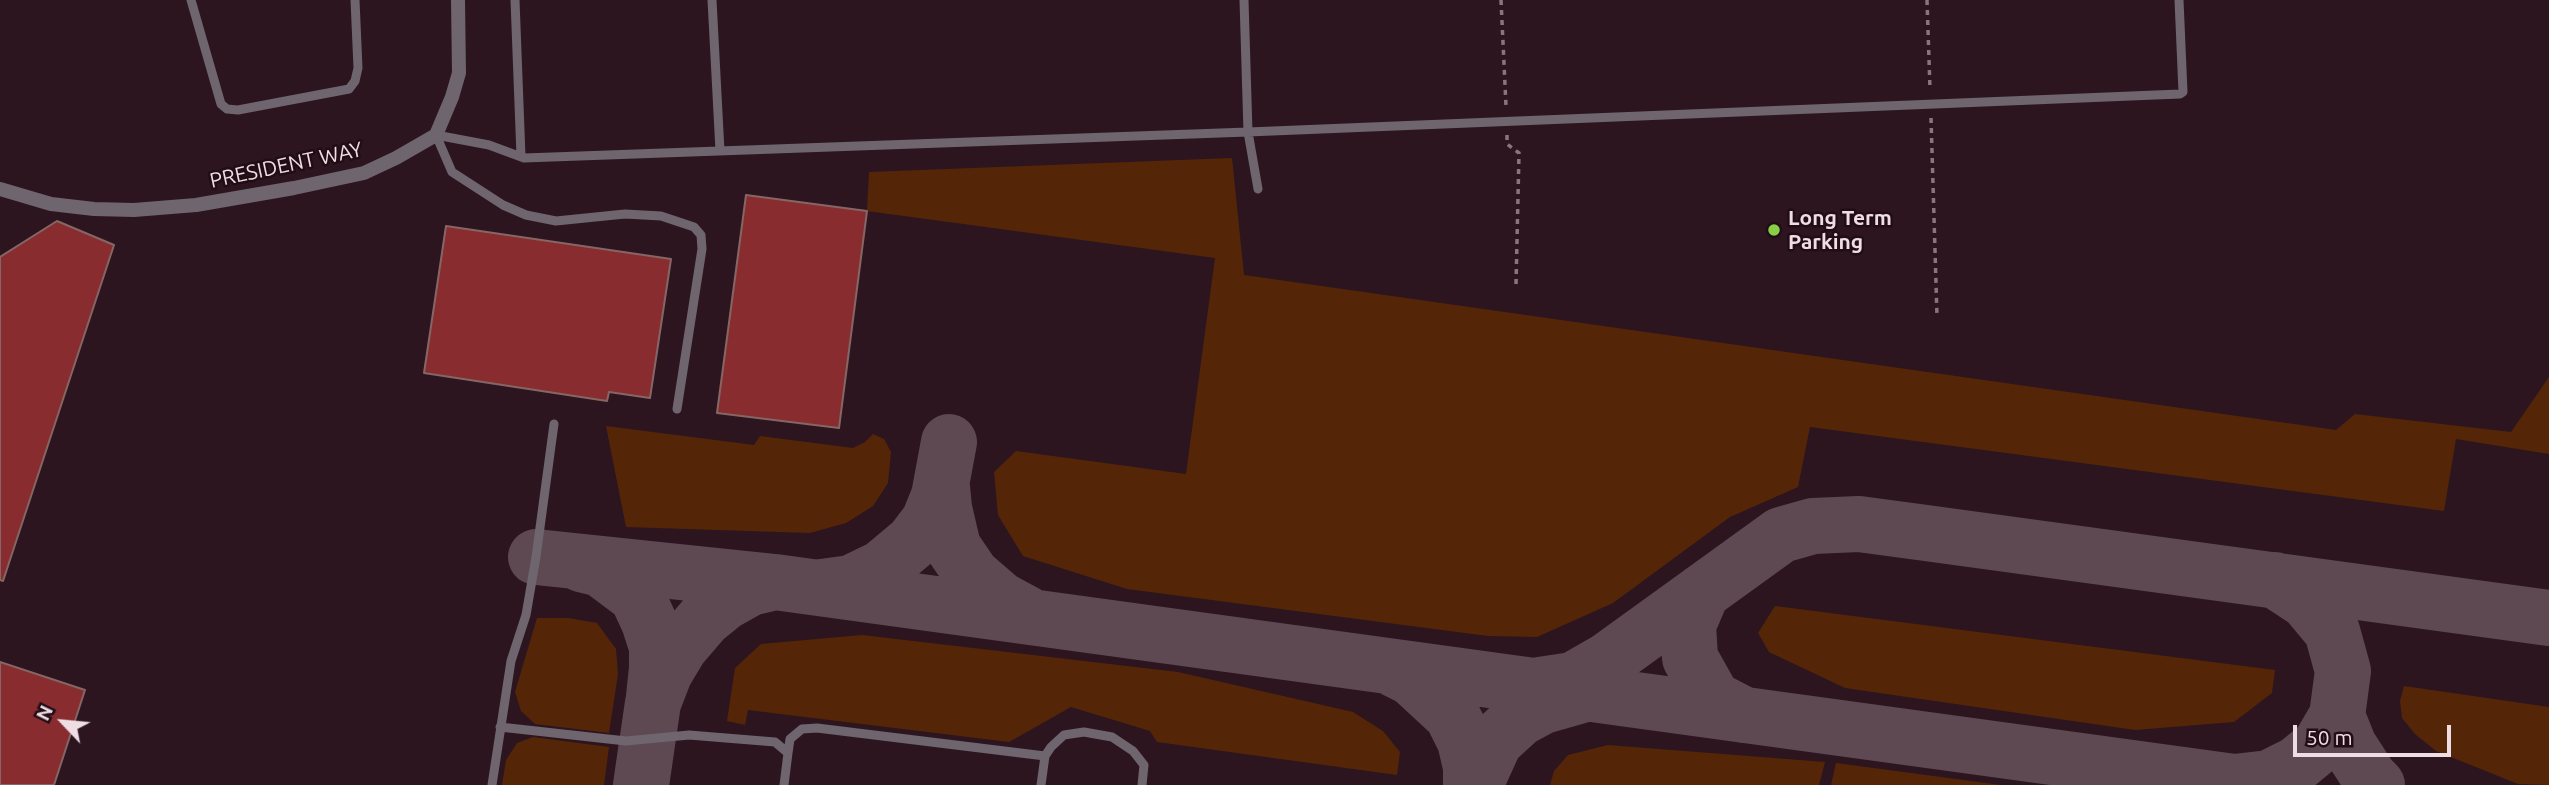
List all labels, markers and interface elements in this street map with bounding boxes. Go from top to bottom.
street label: PRESIDENT WAY [207,137,365,193]
place label: Long Term Parking [1788,205,1892,255]
marker: Long Term Parking [1766,222,1782,238]
north arrow [28,687,98,757]
text: N [31,702,57,724]
scale bar [2297,712,2454,756]
text: 50 m [2306,725,2353,749]

